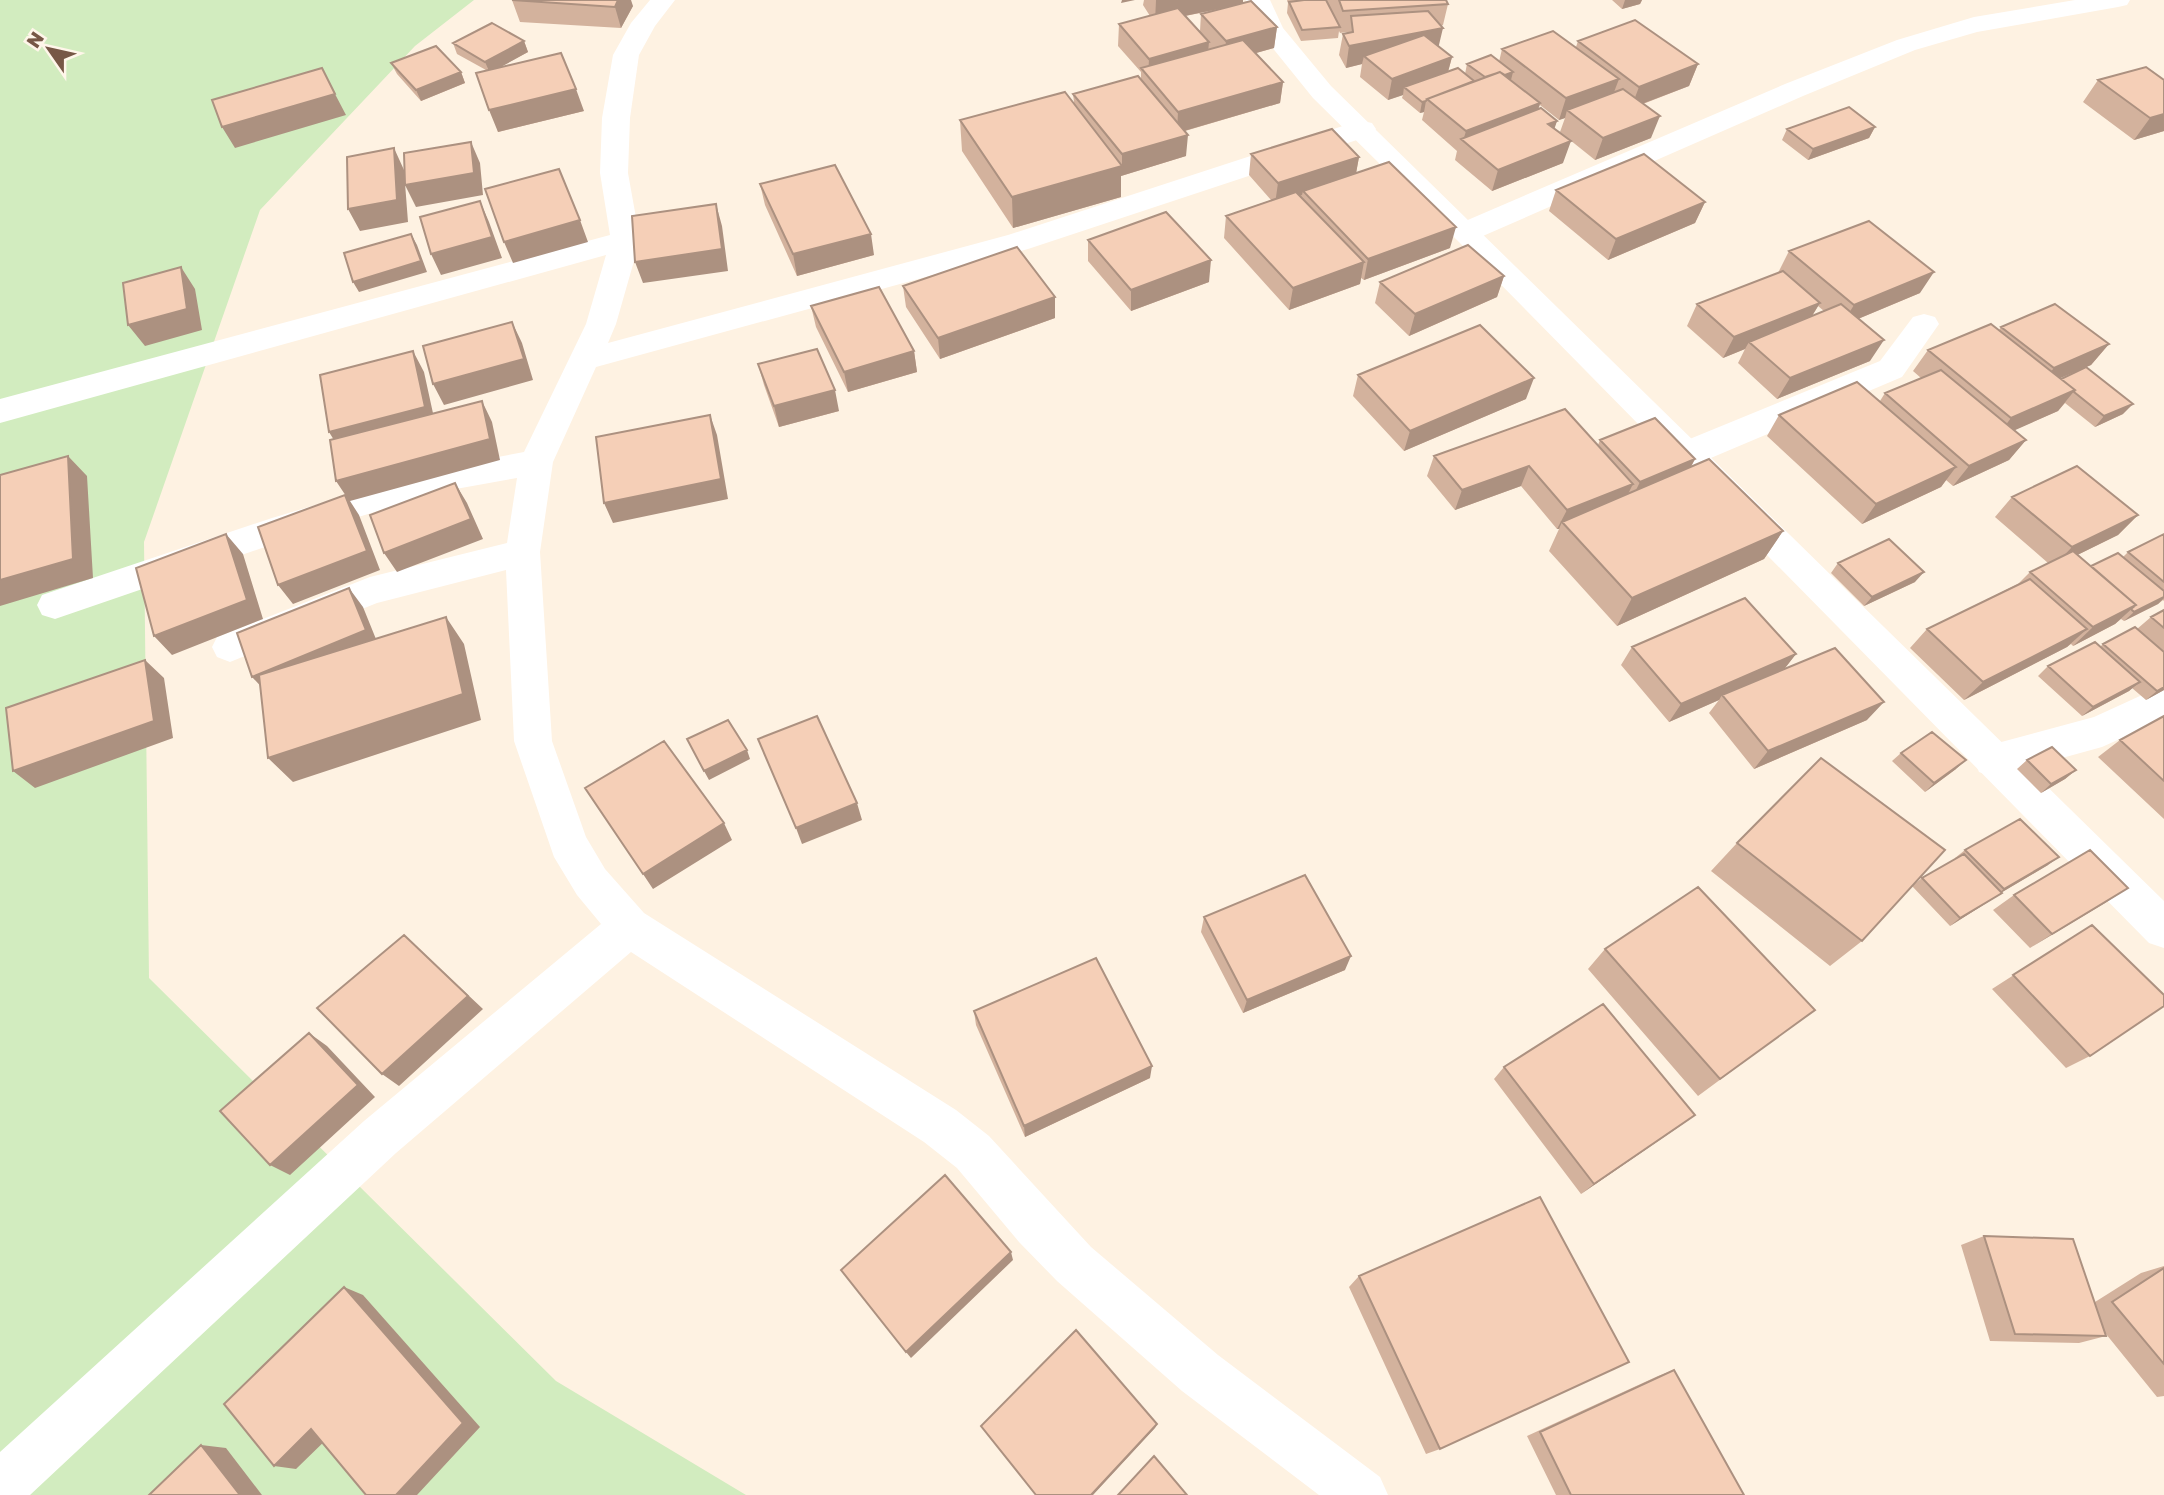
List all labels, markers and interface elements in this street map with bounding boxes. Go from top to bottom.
north arrow [14,14,84,84]
text: N [21,27,48,52]

